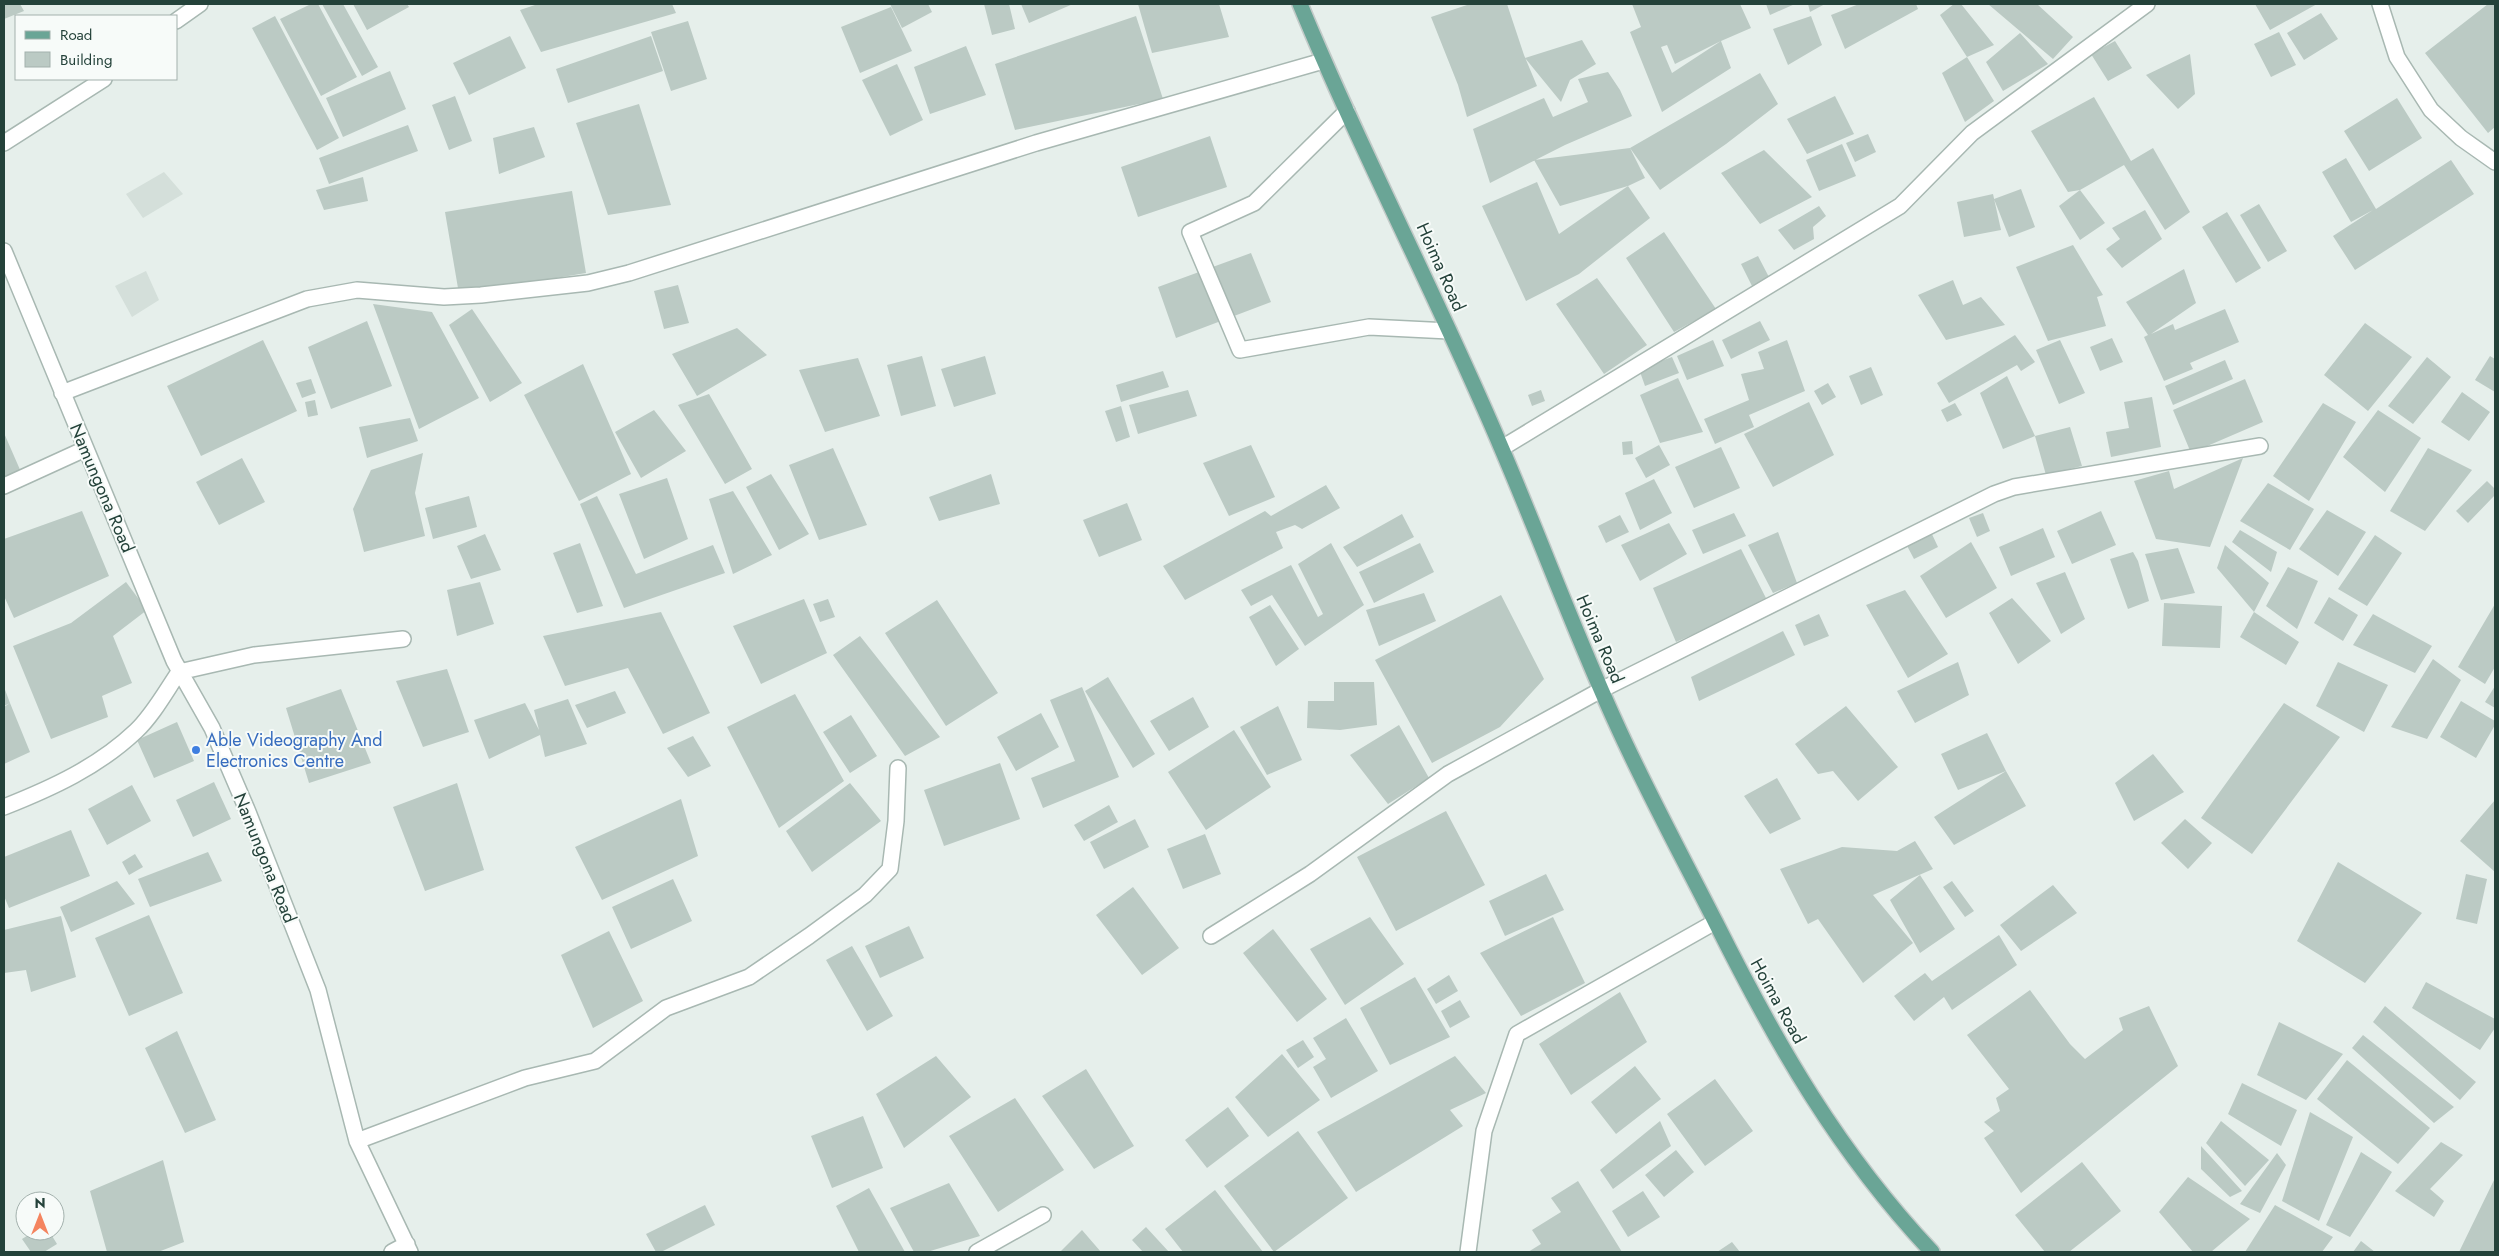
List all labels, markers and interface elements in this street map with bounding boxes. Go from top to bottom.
legend [15,15,178,80]
text: Road [60,24,92,46]
text: Building [60,49,112,71]
street label: Hoima Road [1410,219,1472,315]
street label: Namungona Road [63,419,141,557]
street label: Hoima Road [1570,591,1630,687]
place label: Able Videography And Electronics Centre [206,727,383,774]
marker: Able Videography And Electronics Centre [190,744,202,756]
street label: Namungona Road [227,789,303,927]
street label: Hoima Road [1744,953,1812,1049]
north arrow [15,1191,65,1241]
text: N [34,1193,46,1213]

